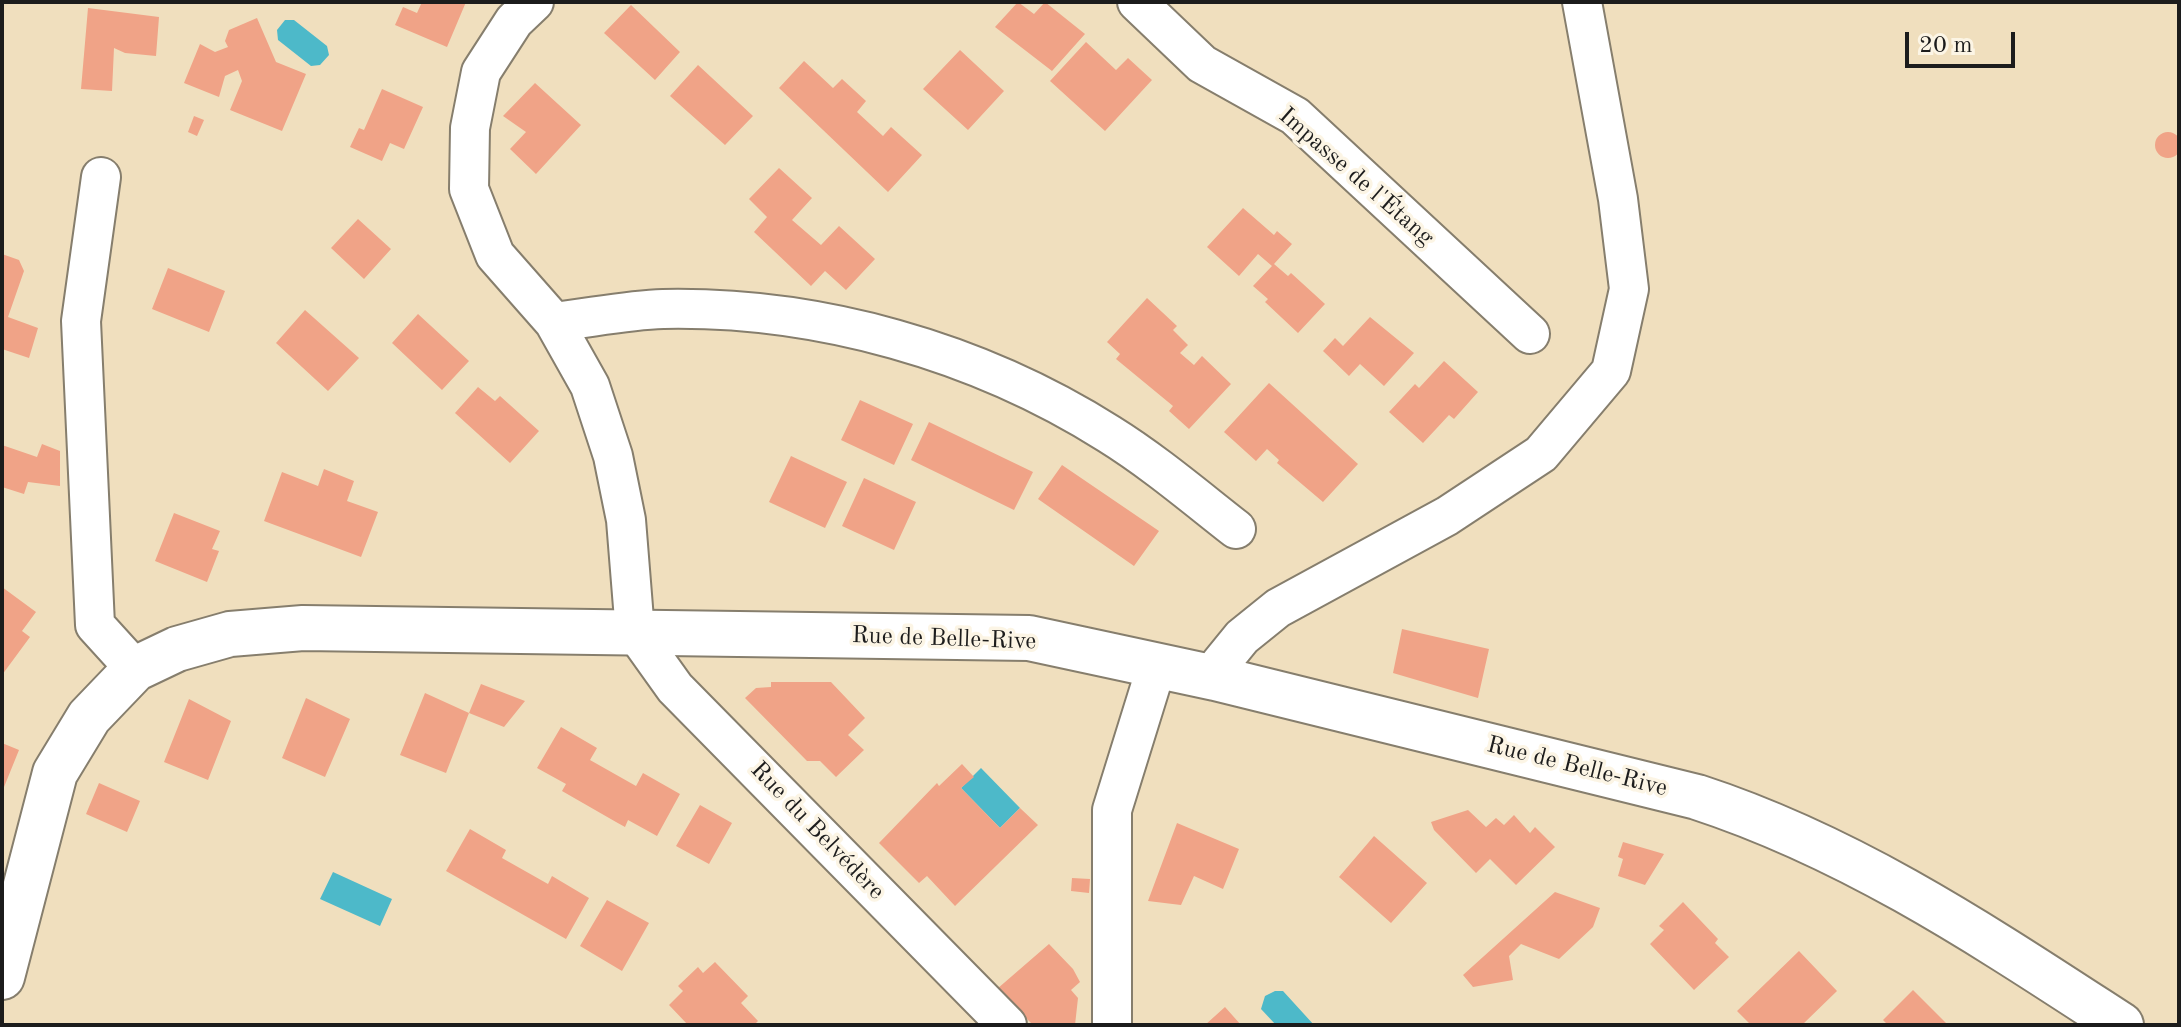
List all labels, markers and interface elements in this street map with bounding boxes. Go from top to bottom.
scale bar [1909,16,2019,66]
text: 20 m [1919,34,1973,58]
street label: Impasse de l'Étang [1272,102,1440,252]
street label: Rue de Belle-Rive [851,621,1037,657]
street label: Rue de Belle-Rive [1484,731,1670,803]
street label: Rue du Belvédère [744,756,890,906]

